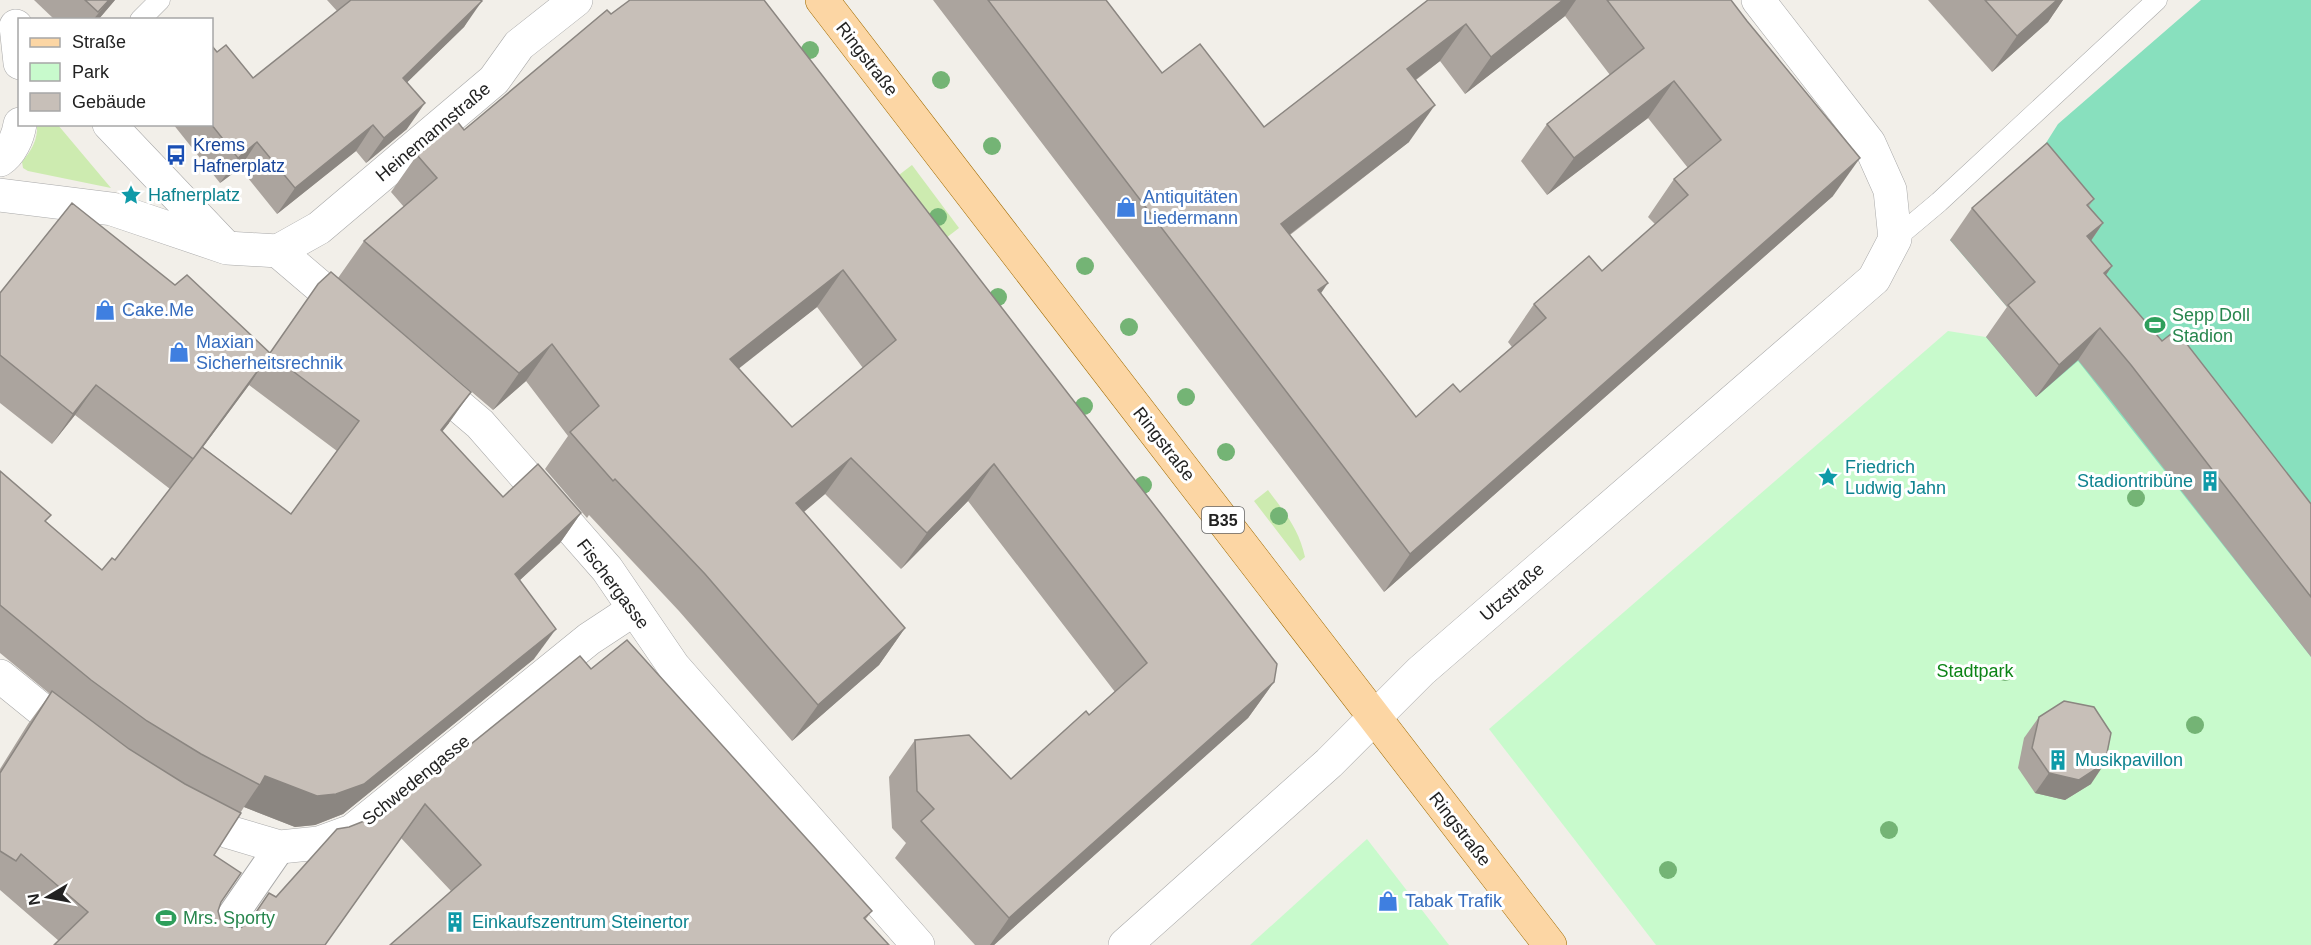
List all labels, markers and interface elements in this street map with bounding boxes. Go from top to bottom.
legend [18,18,213,126]
street label: Ringstraße [832,18,902,100]
text: Straße [72,32,126,52]
text: Park [72,62,110,82]
street label: Heinemannstraße [372,78,494,186]
text: Gebäude [72,92,146,112]
place label: Krems Hafnerplatz [193,135,285,176]
bus stop icon: Krems Hafnerplatz [164,143,188,167]
place icon: Hafnerplatz [119,183,143,207]
place label: Hafnerplatz [148,185,240,205]
place label: Antiquitäten Liedermann [1143,187,1238,228]
shop icon: Antiquitäten Liedermann [1114,195,1138,219]
shop icon: Cake.Me [93,298,117,322]
place label: Cake.Me [122,300,194,320]
place label: Sepp Doll Stadion [2172,305,2250,346]
sports icon: Sepp Doll Stadion [2143,313,2167,337]
place label: Maxian Sicherheitsrechnik [196,332,344,373]
shop icon: Maxian Sicherheitsrechnik [167,340,191,364]
street label: Ringstraße [1129,403,1199,485]
place label: Friedrich Ludwig Jahn [1845,457,1946,498]
place icon: Friedrich Ludwig Jahn [1816,465,1840,489]
building icon: Stadiontribüne [2198,469,2222,493]
place label: Stadiontribüne [2077,471,2193,491]
road number: B35 [1202,507,1244,533]
street label: Fischergasse [573,535,653,633]
street label: Utzstraße [1476,559,1548,625]
park label: Stadtpark [1936,661,2015,681]
street label: Schwedengasse [358,731,474,829]
building icon: Musikpavillon [2046,748,2070,772]
place label: Musikpavillon [2075,750,2183,770]
street label: Ringstraße [1425,788,1495,870]
north arrow [18,867,78,927]
shop icon: Tabak Trafik [1376,889,1400,913]
place label: Tabak Trafik [1405,891,1503,911]
text: N [24,892,43,907]
sports icon: Mrs. Sporty [154,906,178,930]
place label: Mrs. Sporty [183,908,275,928]
building icon: Einkaufszentrum Steinertor [443,910,467,934]
place label: Einkaufszentrum Steinertor [472,912,689,932]

